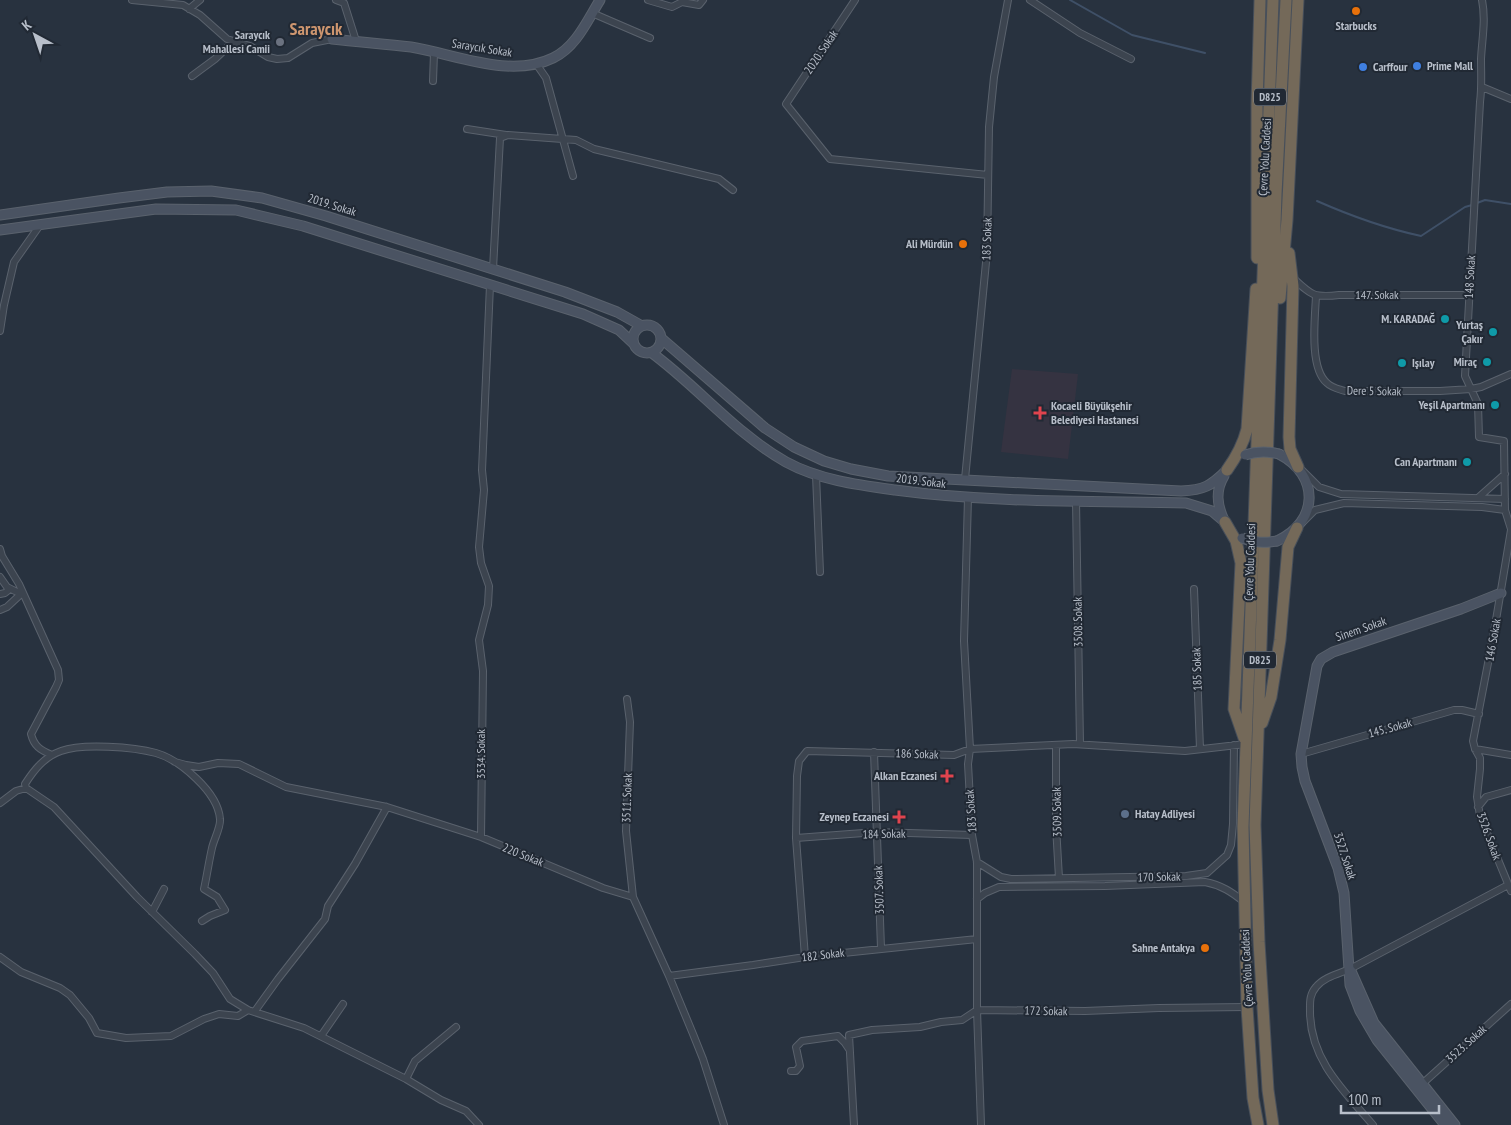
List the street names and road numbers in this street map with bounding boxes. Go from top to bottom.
street label: 2020. Sokak [800,27,841,77]
street label: Saraycık Sokak [451,35,514,60]
road number: D825 [1254,88,1286,105]
street label: Çevre Yolu Caddesi [1255,118,1274,196]
street label: 2019. Sokak [306,190,359,219]
street label: 183 Sokak [978,217,995,261]
street label: 148 Sokak [1461,255,1478,299]
street label: 147. Sokak [1355,287,1399,302]
street label: Dere 5 Sokak [1347,383,1402,398]
street label: 2019. Sokak [895,470,947,491]
street label: Çevre Yolu Caddesi [1241,523,1258,601]
street label: 3508. Sokak [1070,597,1085,647]
street label: Sinem Sokak [1333,613,1389,644]
street label: 146 Sokak [1481,617,1504,662]
street label: 185 Sokak [1188,647,1205,691]
road number: D825 [1244,652,1276,668]
street label: 145. Sokak [1366,714,1414,741]
street label: 3534. Sokak [473,729,488,779]
street label: 186 Sokak [895,745,939,762]
street label: 3511. Sokak [618,772,635,823]
street label: 3509. Sokak [1049,787,1064,837]
street label: 183 Sokak [961,789,979,833]
street label: 3526. Sokak [1474,810,1505,862]
street label: 184 Sokak [862,826,906,841]
street label: 3527. Sokak [1331,830,1360,882]
street label: 220 Sokak [500,839,546,870]
street label: 3507. Sokak [870,865,887,915]
street label: 170 Sokak [1137,869,1181,884]
street label: Çevre Yolu Caddesi [1237,929,1256,1007]
street label: 182 Sokak [801,944,846,965]
street label: 172 Sokak [1024,1003,1068,1018]
street label: 3523. Sokak [1442,1021,1489,1066]

